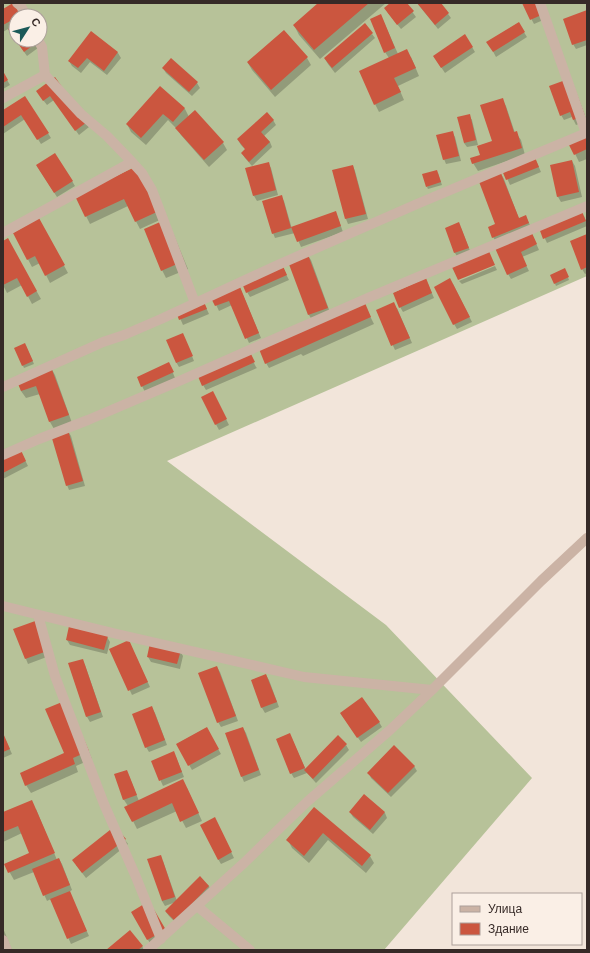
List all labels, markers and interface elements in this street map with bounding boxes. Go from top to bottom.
north arrow [8,8,48,48]
text: С [29,15,43,29]
legend [452,893,582,945]
text: Улица [488,902,522,916]
text: Здание [488,922,529,936]

